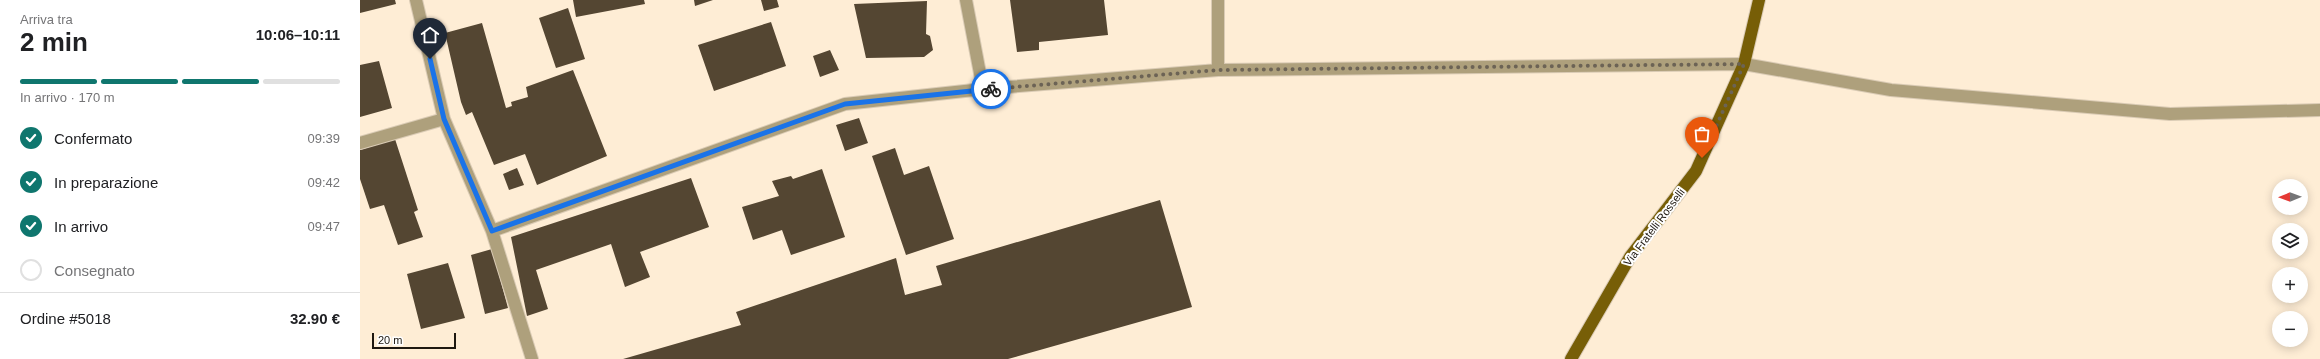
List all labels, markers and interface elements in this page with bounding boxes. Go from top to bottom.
text: Arriva tra [20,12,73,27]
pin [413,18,447,59]
icon: home [419,24,441,46]
text: 10:06–10:11 [256,26,340,43]
text: 2 min [20,27,88,57]
courier [971,69,1011,109]
icon: bike [980,78,1002,100]
text: In arrivo · 170 m [20,90,115,105]
pin [1685,117,1719,158]
icon: bag [1691,123,1713,145]
icon: check [20,127,42,149]
text: Confermato [54,130,132,147]
text: 09:39 [307,131,340,146]
icon: check [20,171,42,193]
text: In preparazione [54,174,158,191]
text: 09:42 [307,175,340,190]
north arrow [2272,179,2308,215]
map controls [2272,179,2308,347]
street label: Via Fratelli Rosselli [1621,186,1687,268]
icon: check [20,215,42,237]
text: In arrivo [54,218,108,235]
text: 09:47 [307,219,340,234]
button: layers [2272,223,2308,259]
text: Consegnato [54,262,135,279]
button: + [2272,267,2308,303]
text: Ordine #5018 [20,310,111,327]
text: 32.90 € [290,310,340,327]
button: − [2272,311,2308,347]
scale bar [372,331,456,350]
text: 20 m [378,334,402,346]

